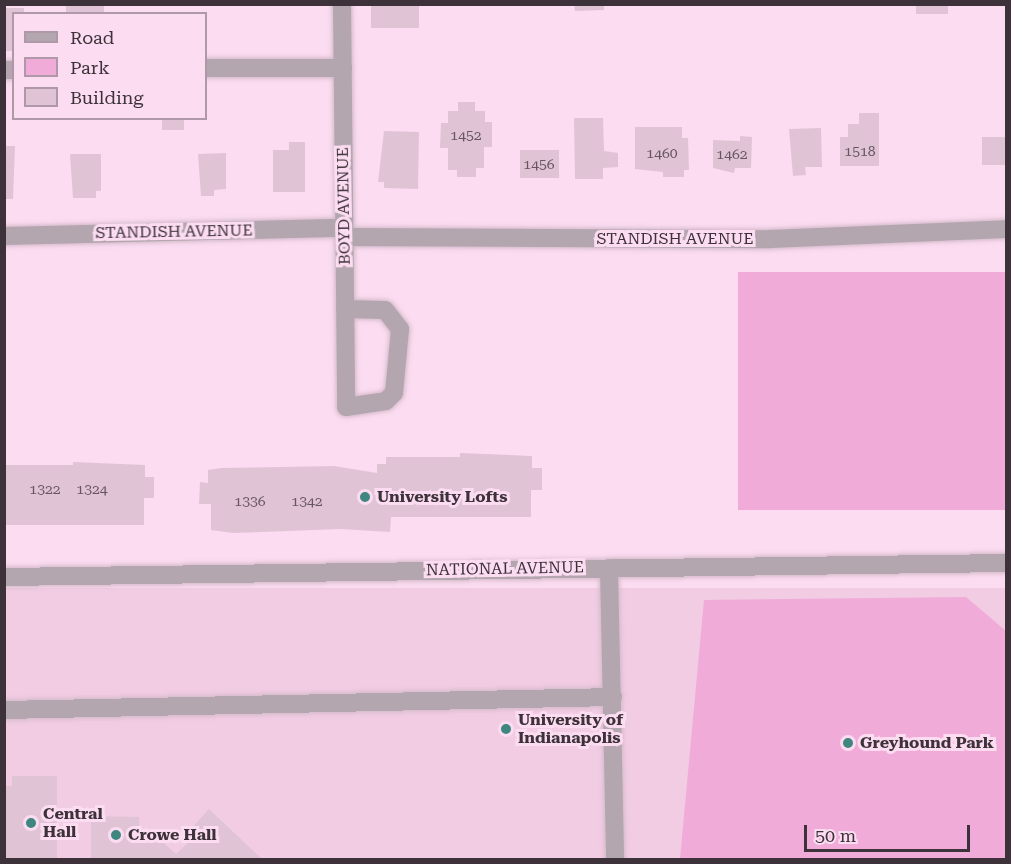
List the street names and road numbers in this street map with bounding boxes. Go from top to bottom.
street label: BOYD AVENUE [333,147,355,265]
street label: STANDISH AVENUE [95,221,253,243]
street label: STANDISH AVENUE [596,229,754,249]
street label: NATIONAL AVENUE [426,558,584,580]

